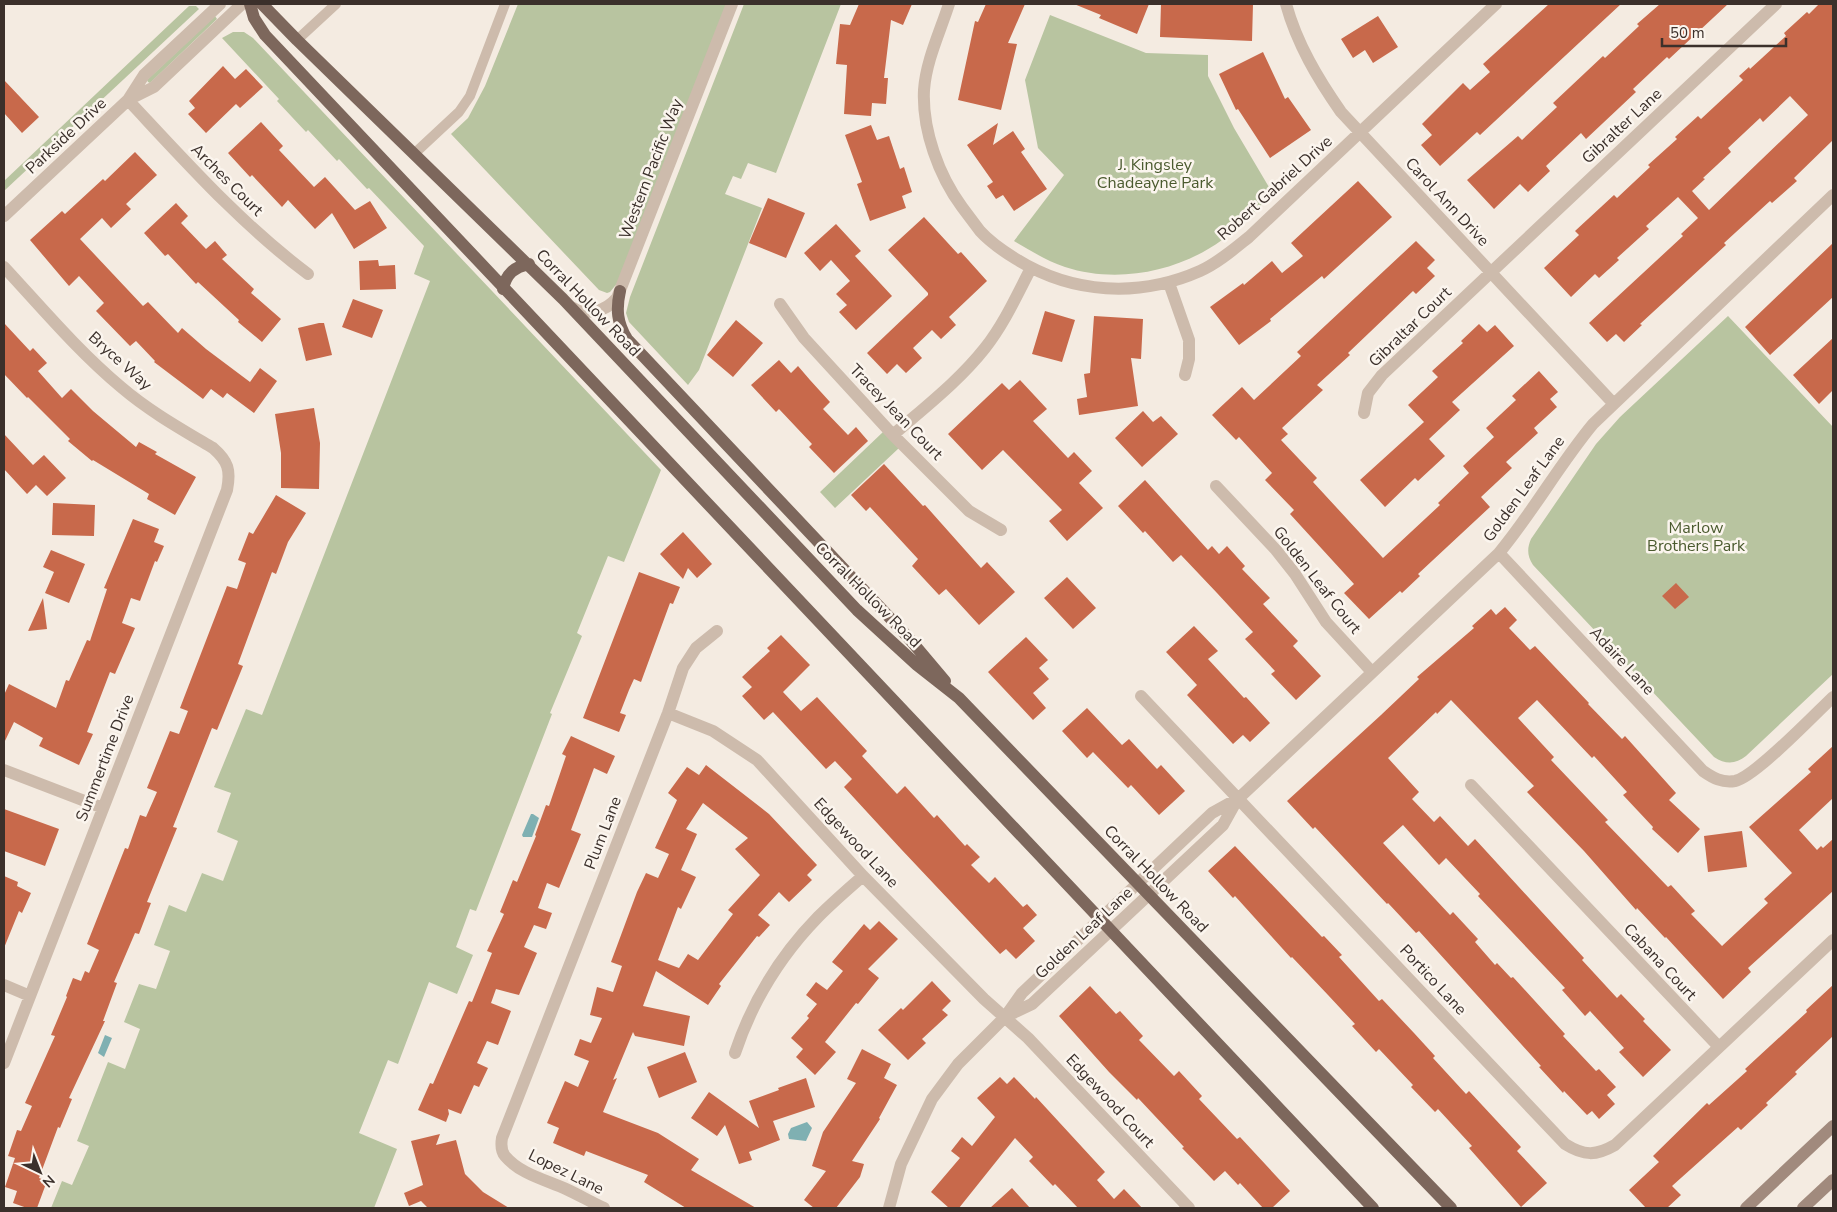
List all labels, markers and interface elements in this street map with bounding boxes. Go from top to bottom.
scale bar [1662,15,1786,47]
text: 50 m [1670,23,1705,43]
street label: Gibralter Lane [1577,83,1667,169]
street label: Parkside Drive [21,93,111,179]
street label: Western Pacific Way [614,95,688,242]
street label: Robert Gabriel Drive [1213,131,1337,245]
street label: Arches Court [186,139,268,221]
street label: Carol Ann Drive [1400,153,1494,251]
park label: J. Kingsley Chadeayne Park [1097,154,1214,194]
street label: Corral Hollow Road [531,244,645,362]
street label: Gibraltar Court [1364,282,1456,372]
street label: Bryce Way [84,327,157,396]
street label: Tracey Jean Court [844,359,948,465]
street label: Golden Leaf Lane [1478,432,1570,546]
park label: Marlow Brothers Park [1647,517,1746,557]
street label: Golden Leaf Court [1268,522,1366,639]
street label: Corral Hollow Road [810,537,926,653]
street label: Adaire Lane [1585,622,1659,700]
street label: Summertime Drive [71,691,139,825]
street label: Plum Lane [579,793,627,873]
street label: Edgewood Lane [808,793,904,893]
street label: Corral Hollow Road [1099,820,1213,938]
street label: Golden Leaf Lane [1030,882,1138,984]
street label: Cabana Court [1618,919,1702,1006]
street label: Portico Lane [1395,940,1471,1020]
street label: Edgewood Court [1061,1049,1160,1153]
street label: Lopez Lane [525,1144,607,1200]
north arrow [15,1147,65,1197]
text: N [38,1171,59,1192]

